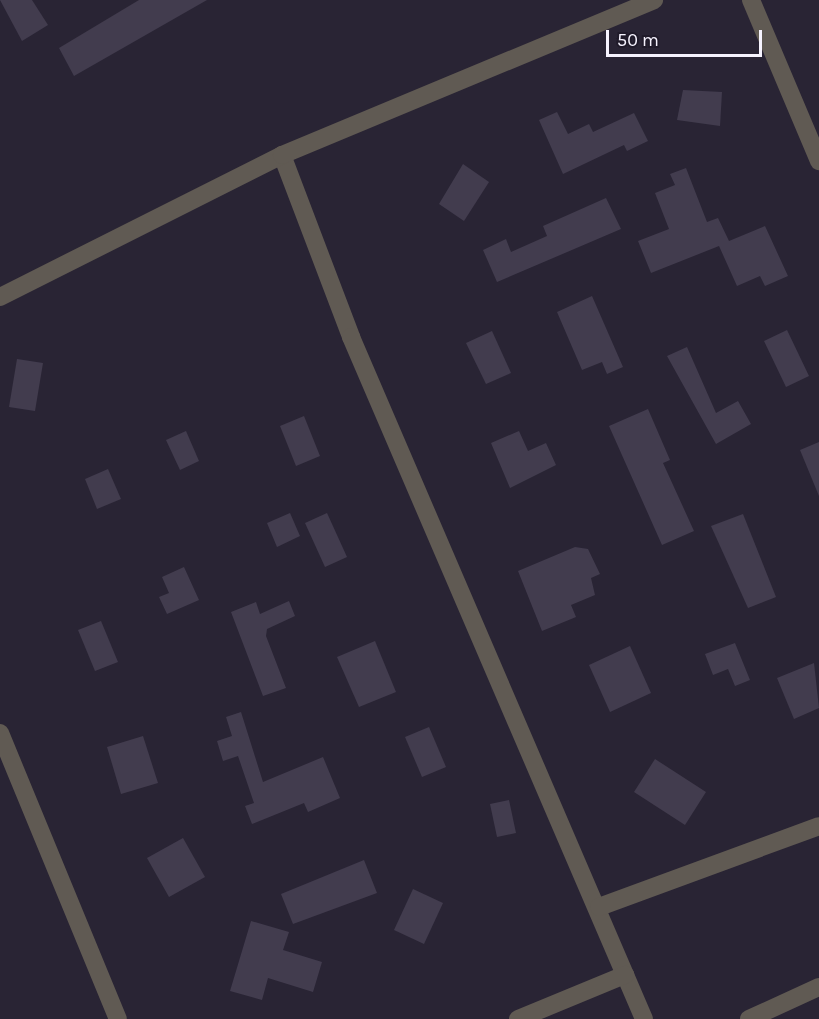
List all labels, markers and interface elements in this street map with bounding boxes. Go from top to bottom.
scale bar [609,18,765,56]
text: 50 m [617,29,659,51]

